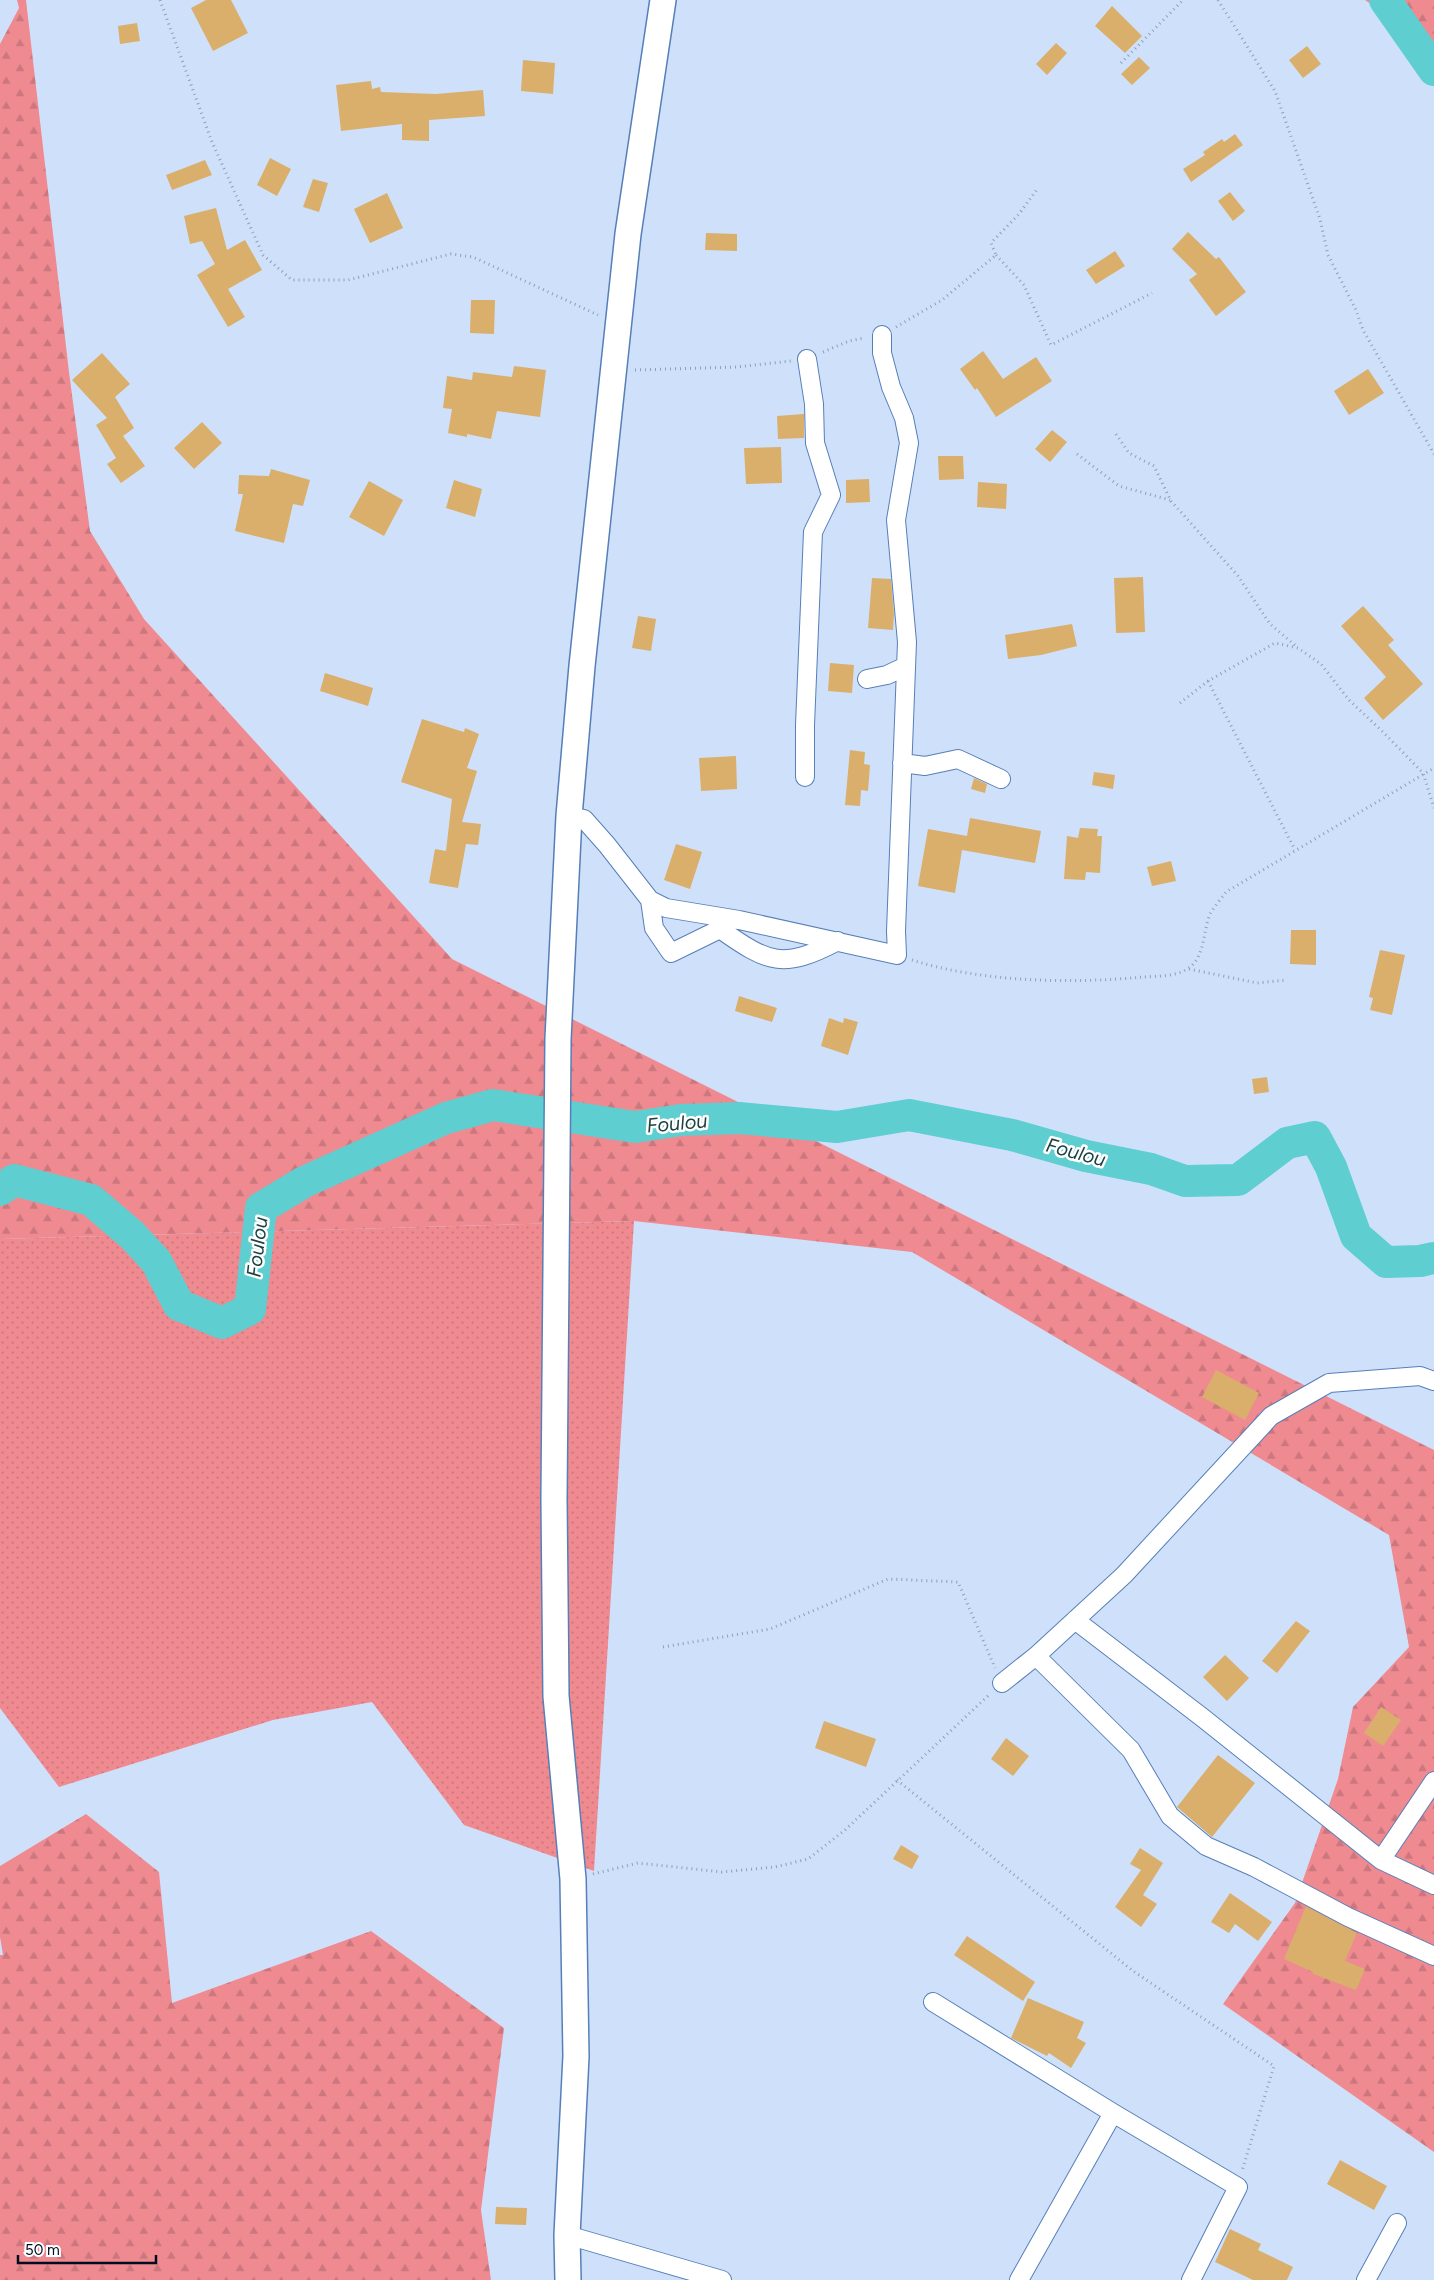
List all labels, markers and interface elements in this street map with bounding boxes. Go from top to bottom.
water label: Foulou [646,1108,708,1138]
water label: Foulou [1044,1133,1108,1171]
water label: Foulou [241,1215,273,1279]
scale bar [18,2232,155,2264]
text: 50 m [25,2241,60,2259]

